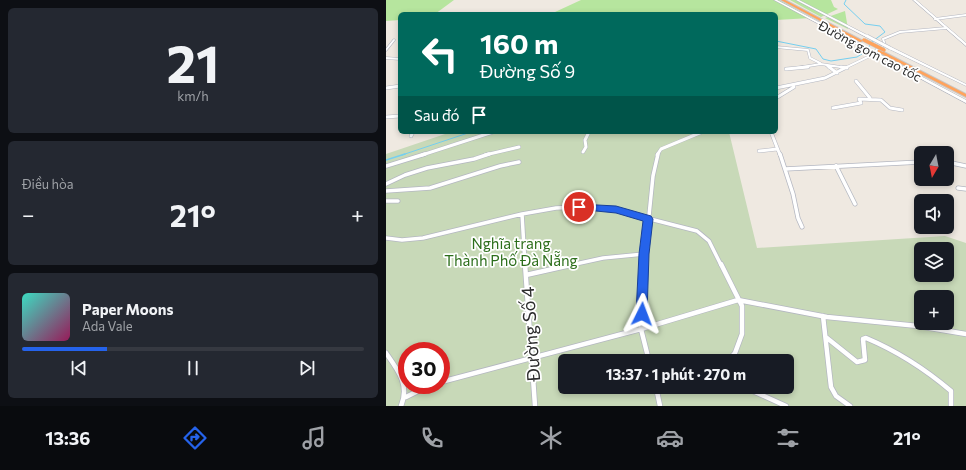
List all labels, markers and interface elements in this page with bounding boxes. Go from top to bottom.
street label: Đường gom cao tốc [815,17,924,85]
text: 160 m [480,26,558,60]
icon: left [414,28,466,80]
text: 21 [166,30,220,94]
text: Đường Số 9 [480,60,575,82]
text: km/h [177,88,209,104]
icon: arrive [468,104,490,126]
text: Sau đó [414,106,460,124]
north arrow [914,146,954,186]
map controls [914,146,954,330]
text: Điều hòa [22,176,74,192]
pin [562,190,596,224]
button: sound [914,194,954,234]
text: 21° [170,196,216,233]
icon: arrive [568,196,590,218]
text: − [22,201,35,228]
text: + [351,201,364,228]
park label: Nghĩa trang Thành Phố Đà Nẵng [444,234,578,269]
button: layers [914,242,954,282]
street label: Đường Số 4 [516,286,544,383]
button: + [914,290,954,330]
position arrow [621,293,663,335]
text: Paper Moons [82,300,173,318]
text: Ada Vale [82,318,133,334]
speed limit sign: 30 [398,342,450,394]
icon: previous [68,357,90,379]
icon: pause [182,357,204,379]
icon: next [296,357,318,379]
text: 13:37 · 1 phút · 270 m [606,365,746,383]
icon: directions [181,424,209,452]
icon: music [300,424,328,452]
icon: phone [418,424,446,452]
icon: climate [537,424,565,452]
icon: car [656,424,684,452]
icon: filters [774,424,802,452]
text: 13:36 [45,427,90,449]
text: 21° [893,427,921,449]

